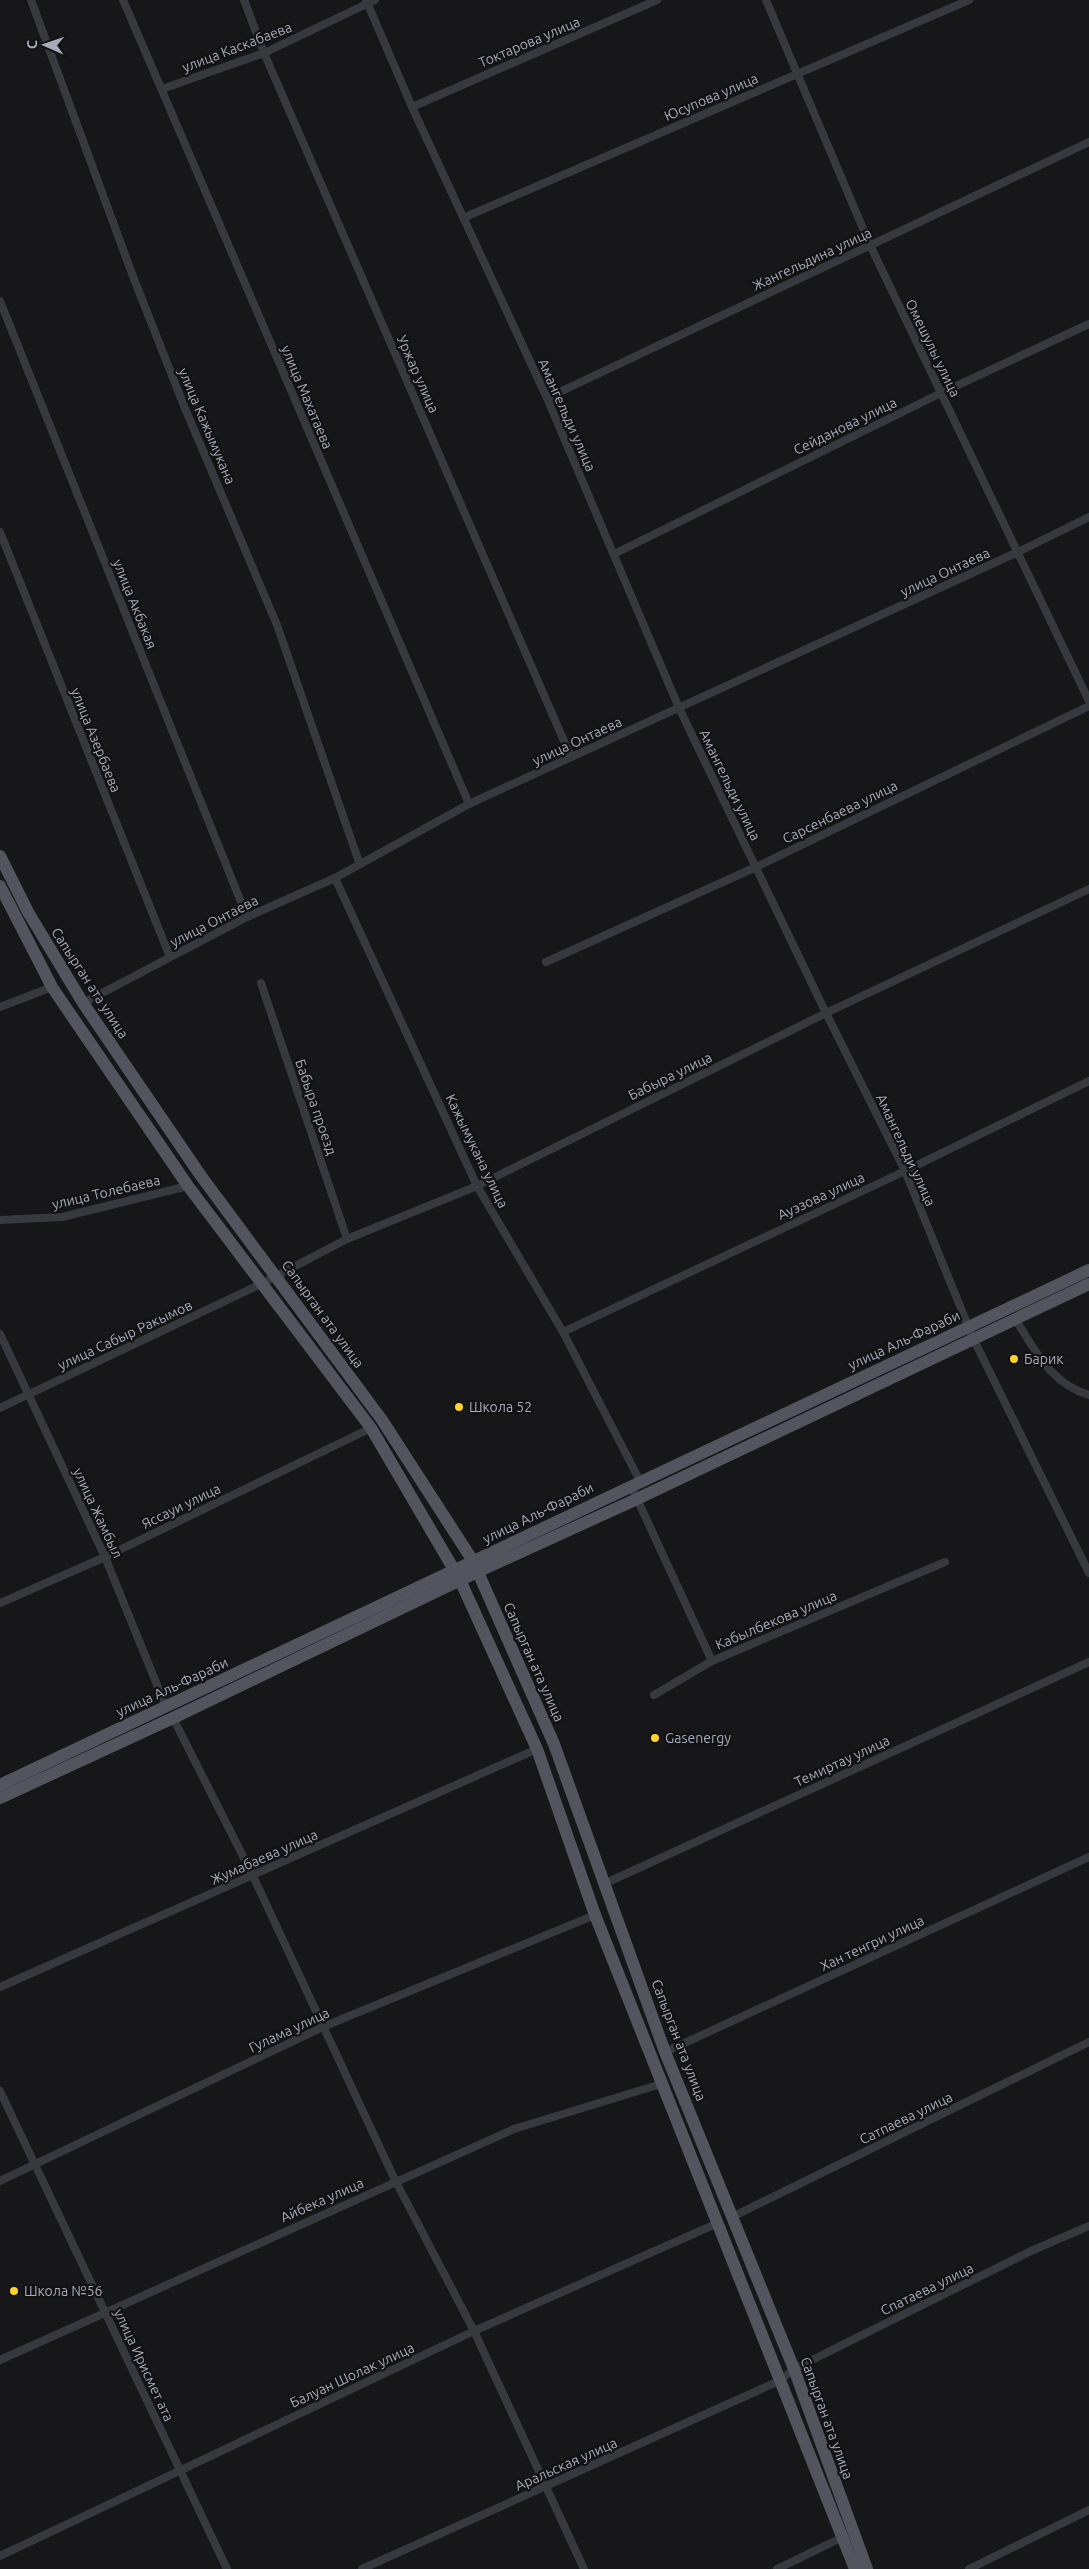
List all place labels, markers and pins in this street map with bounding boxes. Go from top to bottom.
place label: Барик [1024,1351,1064,1367]
marker: Барик [1008,1353,1020,1365]
place label: Школа 52 [469,1399,532,1415]
marker: Школа 52 [453,1401,465,1413]
place label: Gasenergy [665,1730,731,1746]
marker: Gasenergy [649,1732,661,1744]
place label: Школа №56 [24,2283,103,2299]
marker: Школа №56 [8,2285,20,2297]

